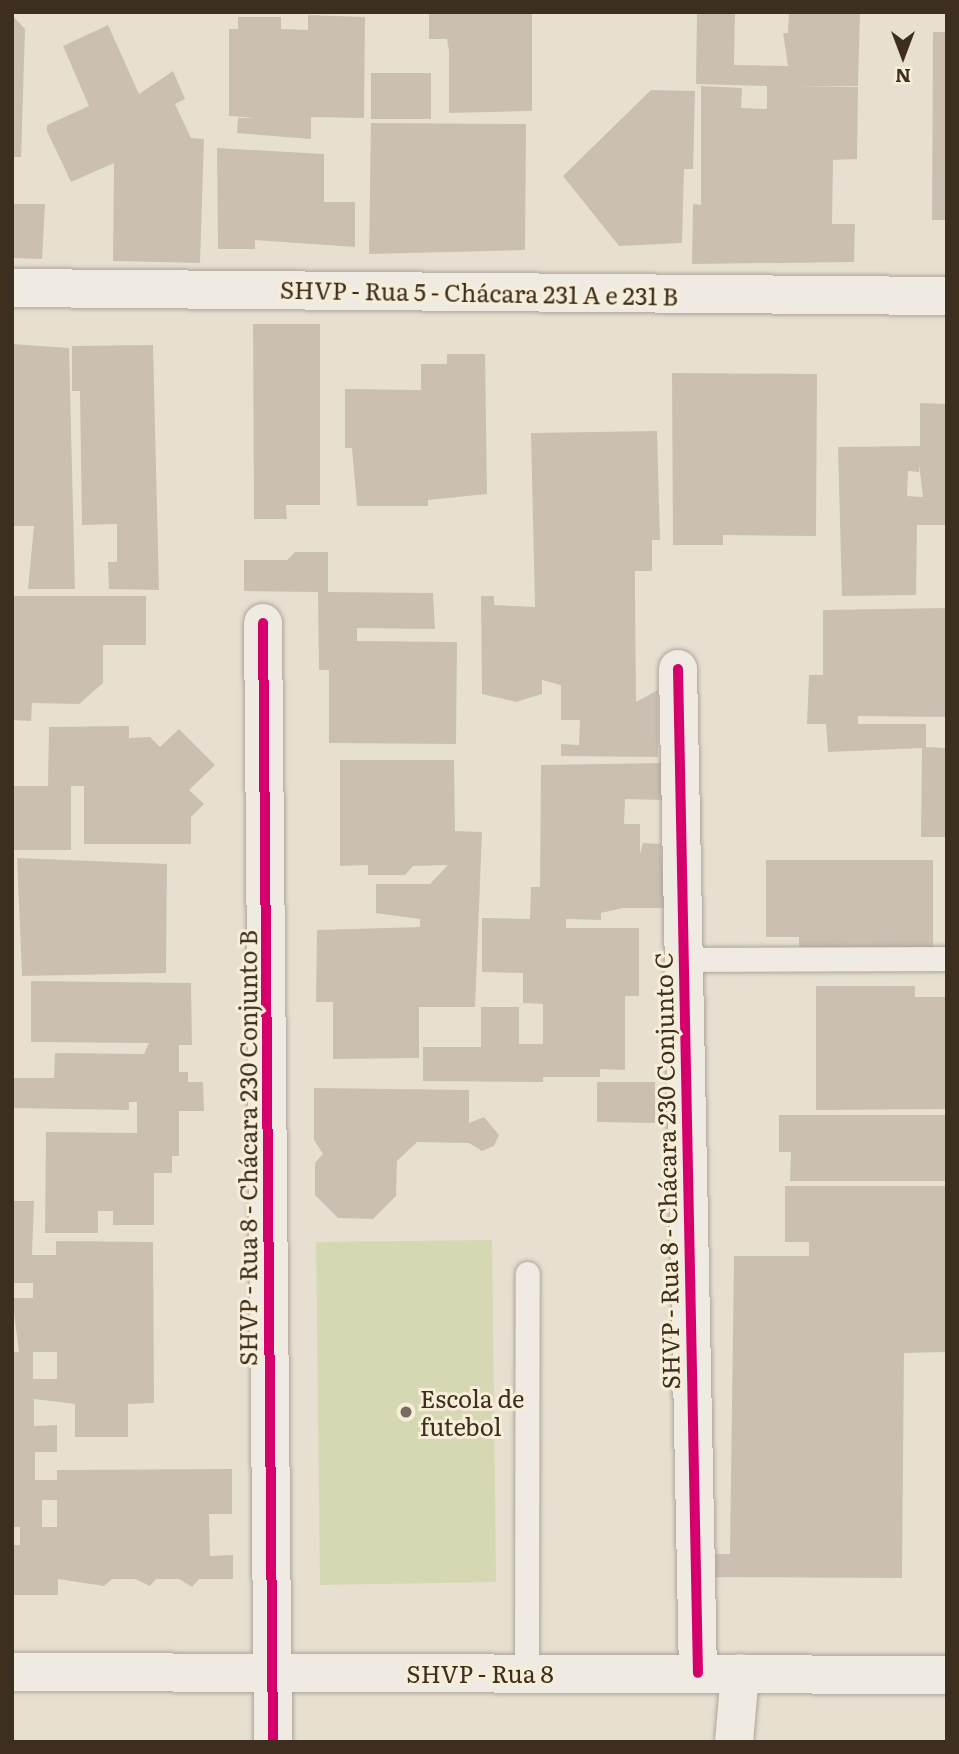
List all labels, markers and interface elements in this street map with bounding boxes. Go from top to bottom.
north arrow [868,21,938,91]
text: N [895,63,911,91]
street label: SHVP - Rua 5 - Chácara 231 A e 231 B [280,274,678,310]
street label: SHVP - Rua 8 - Chácara 230 Conjunto B [233,930,261,1366]
street label: SHVP - Rua 8 - Chácara 230 Conjunto C [648,952,684,1390]
place label: Escola de futebol [420,1384,524,1440]
marker: Escola de futebol [398,1404,414,1420]
street label: SHVP - Rua 8 [406,1659,554,1687]

